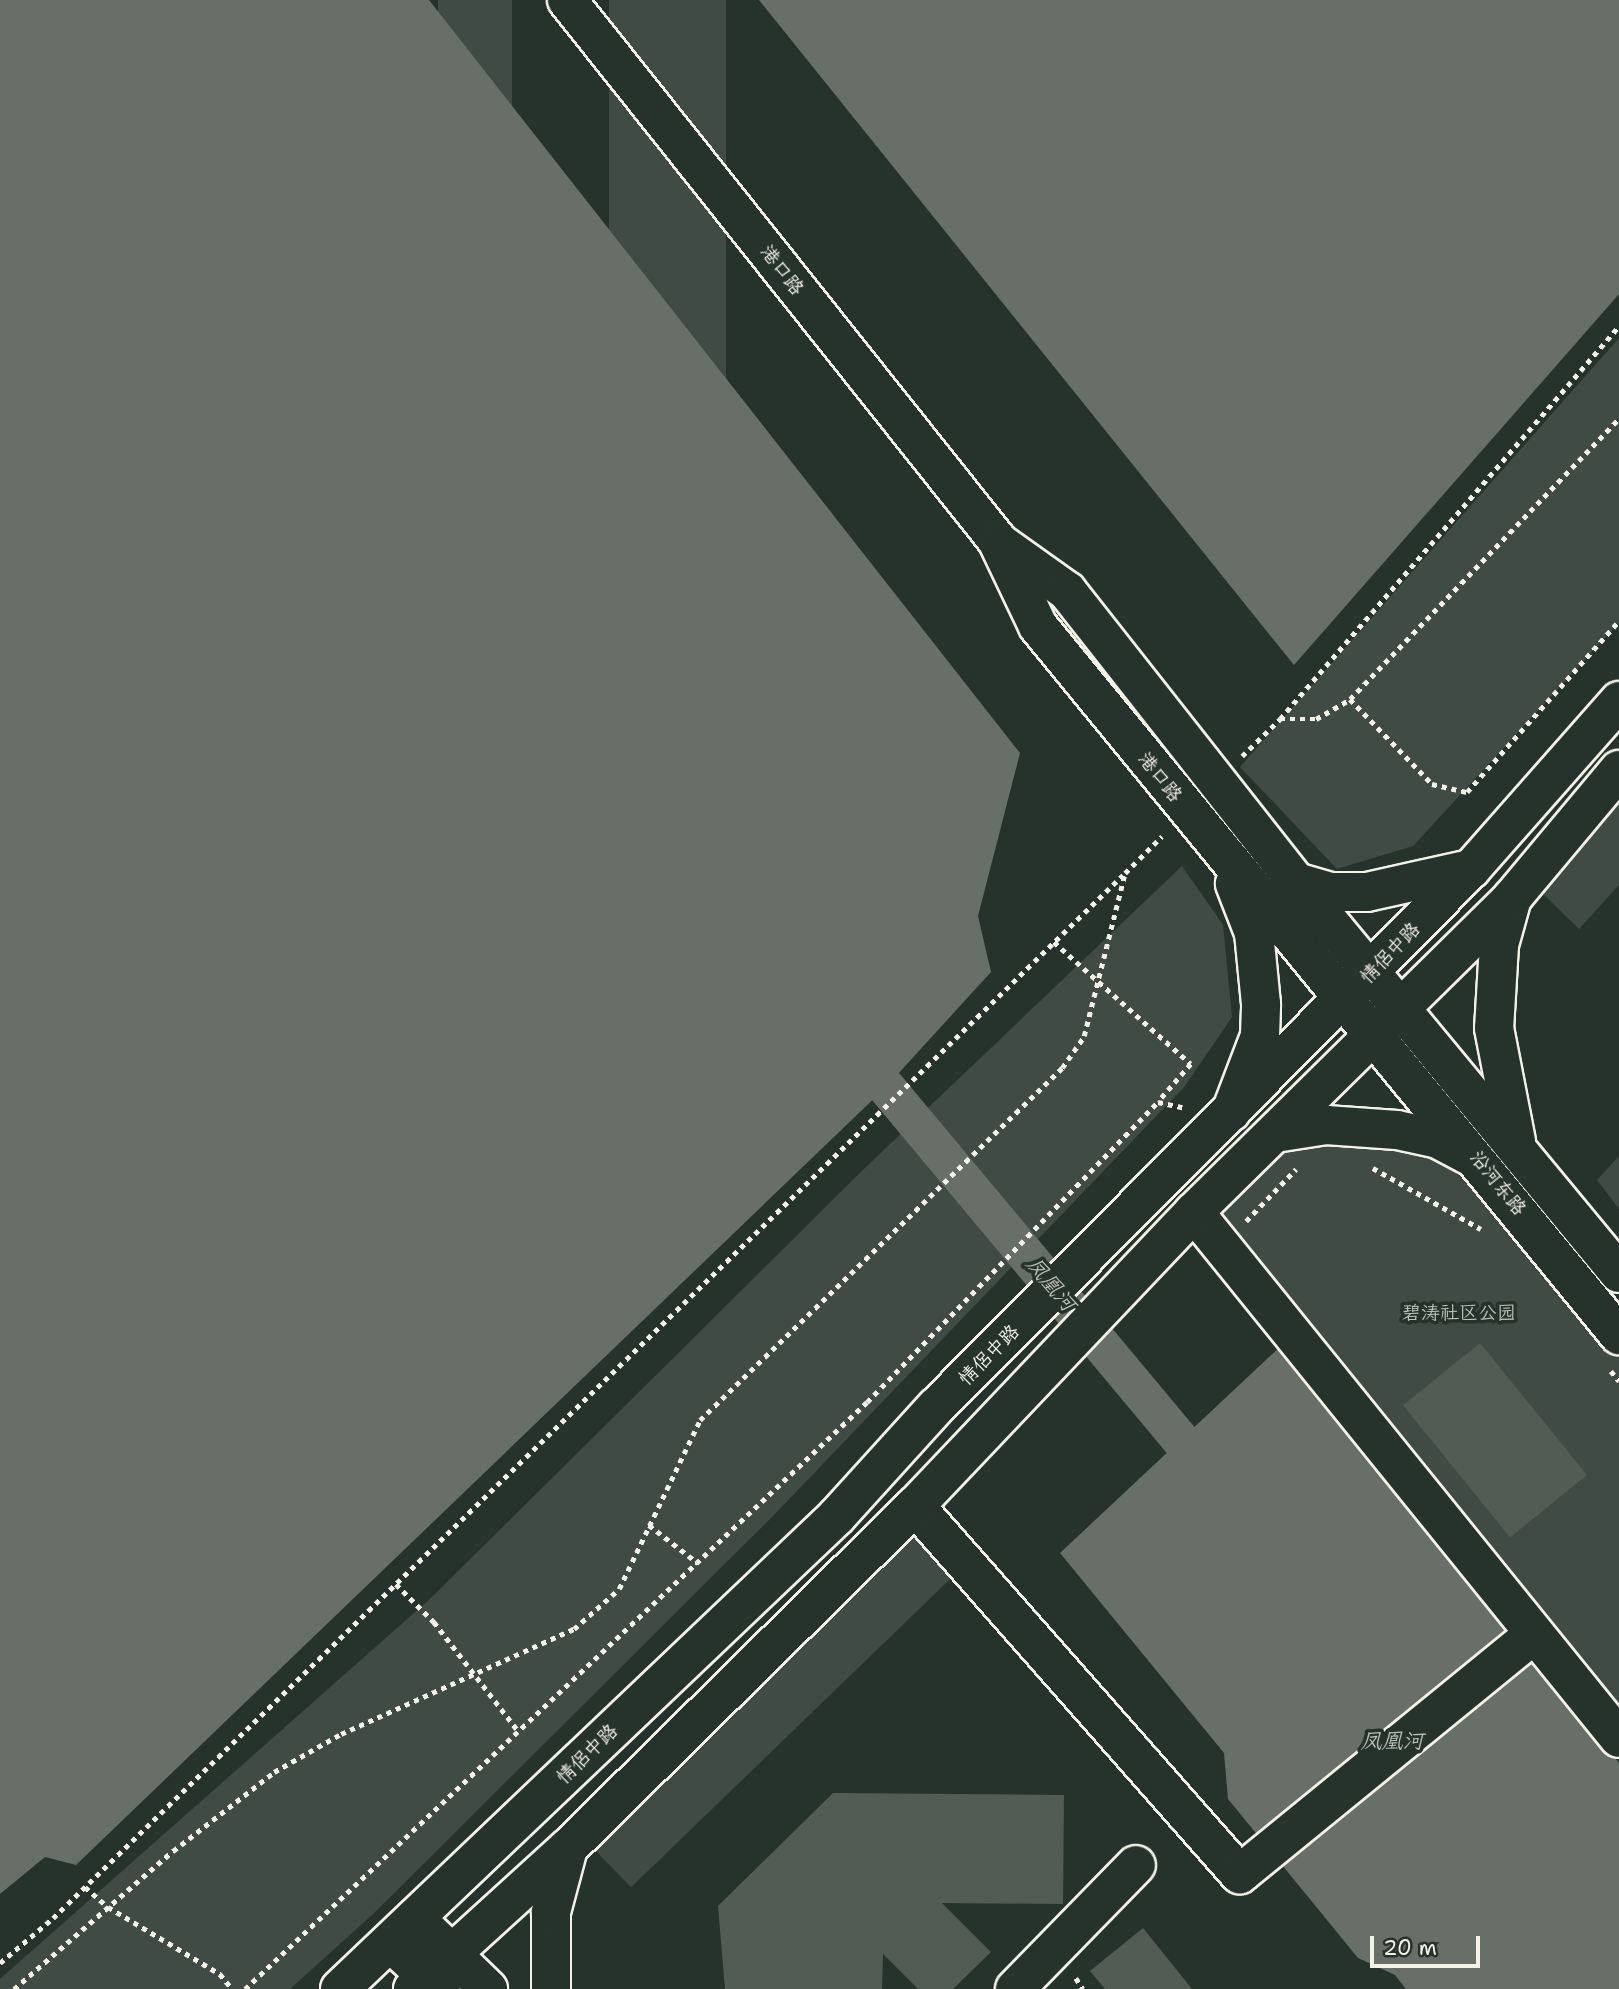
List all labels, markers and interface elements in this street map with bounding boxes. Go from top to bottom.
street label: 港口路 [755,241,809,299]
street label: 港口路 [1133,748,1187,806]
street label: 情侶中路 [1355,918,1425,988]
street label: 沿河东路 [1465,1146,1531,1220]
water label: 凤凰河 [1021,1252,1081,1316]
park label: 碧涛社区公园 [1402,1302,1516,1324]
street label: 情侶中路 [954,1320,1024,1390]
street label: 情侶中路 [552,1719,622,1789]
water label: 凤凰河 [1361,1728,1423,1754]
scale bar [1374,1923,1484,1967]
text: 20 m [1383,1934,1437,1962]

